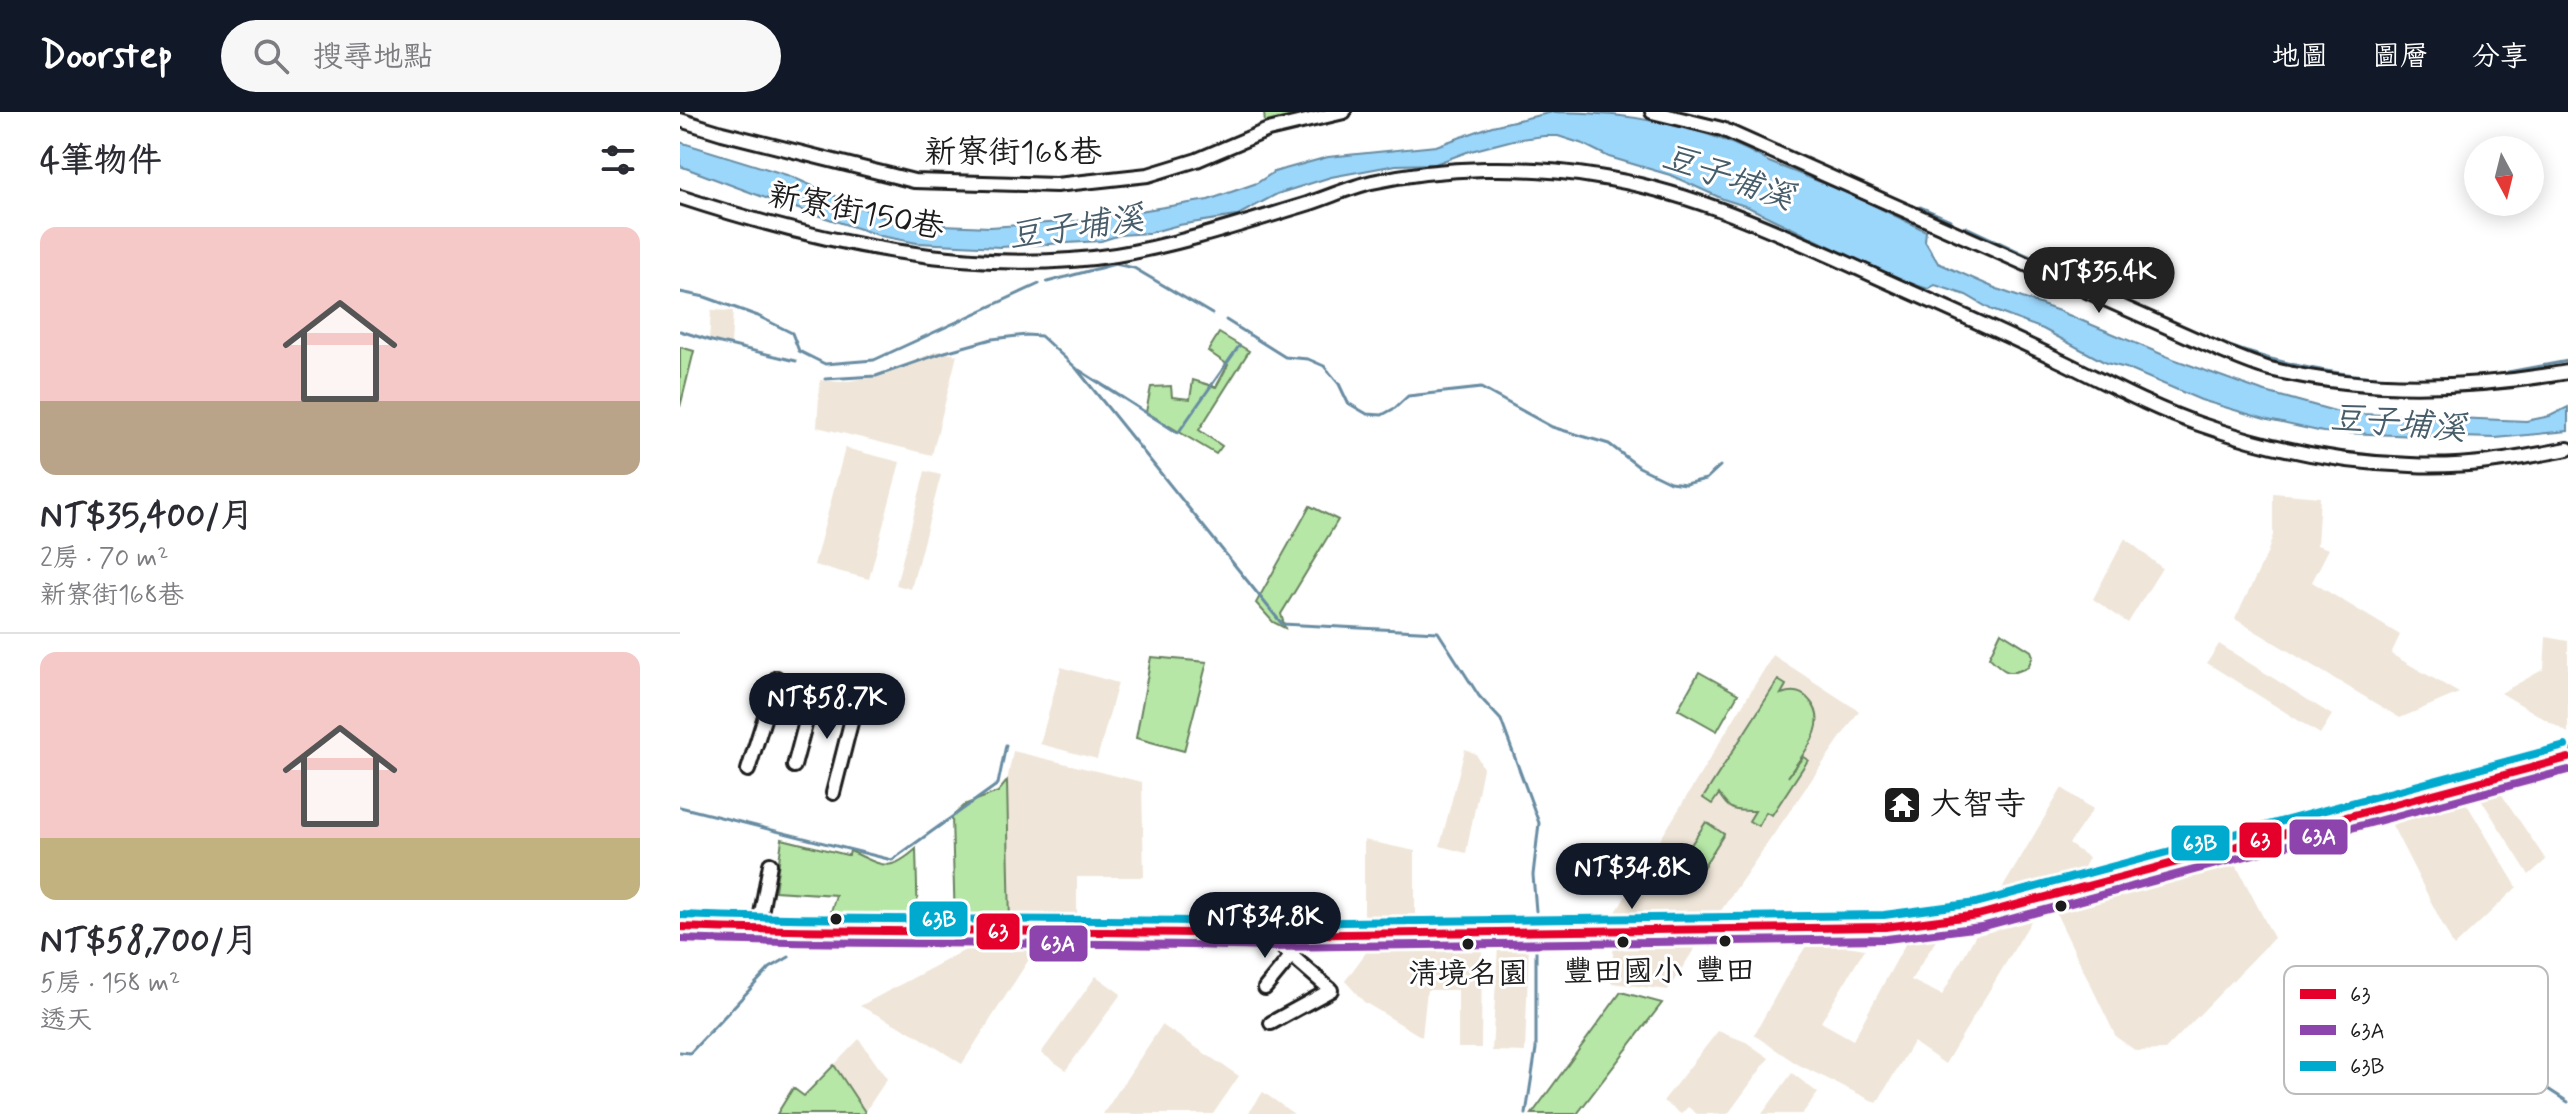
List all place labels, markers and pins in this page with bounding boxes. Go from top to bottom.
pin: NT$35.4K [2016,247,2182,315]
pin: NT$58.7K [744,673,910,741]
temple icon: 大智寺 [1881,784,1923,826]
place label: 大智寺 [1930,784,2026,826]
pin: NT$34.8K [1549,843,1715,911]
pin: NT$34.8K [1182,892,1348,960]
unlabelled marker [2053,898,2069,914]
unlabelled marker [828,911,844,927]
marker: 豐田 [1717,933,1733,949]
marker: 豐田國小 [1615,934,1631,950]
marker: 清境名園 [1460,936,1476,952]
place label: 豐田 [1695,952,1755,991]
place label: 豐田國小 [1563,953,1683,992]
place label: 清境名園 [1408,955,1528,994]

